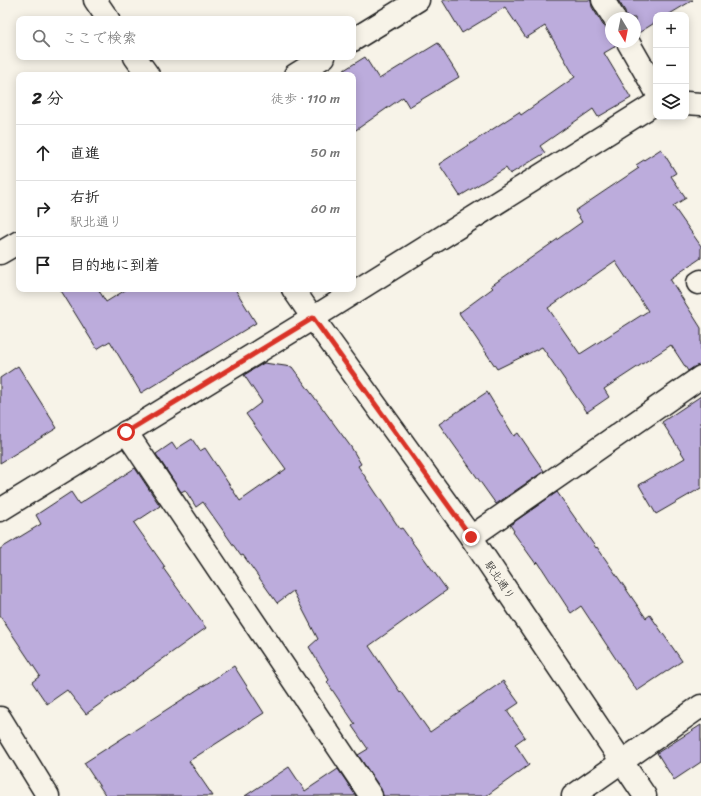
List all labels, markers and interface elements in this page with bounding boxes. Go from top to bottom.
north arrow [605,12,641,48]
map controls [653,12,689,120]
button: + [653,12,689,48]
search box [16,16,356,60]
text: ここで検索 [62,25,137,51]
icon: search [30,27,52,49]
button: − [653,48,689,84]
text: 2 分 [32,83,63,113]
button: layers [653,84,689,120]
text: 徒歩 · 110 m [271,87,340,110]
text: 直進 [70,140,100,166]
text: 50 m [310,141,340,164]
icon: ahead [32,142,54,164]
text: 右折 [70,184,100,210]
text: 60 m [311,197,340,220]
icon: right [32,198,54,220]
text: 駅北通り [70,210,122,233]
text: 目的地に到着 [70,252,160,278]
icon: arrive [32,254,54,276]
route start [117,423,135,441]
route end [462,528,480,546]
street label: 駅北通り [479,557,520,604]

